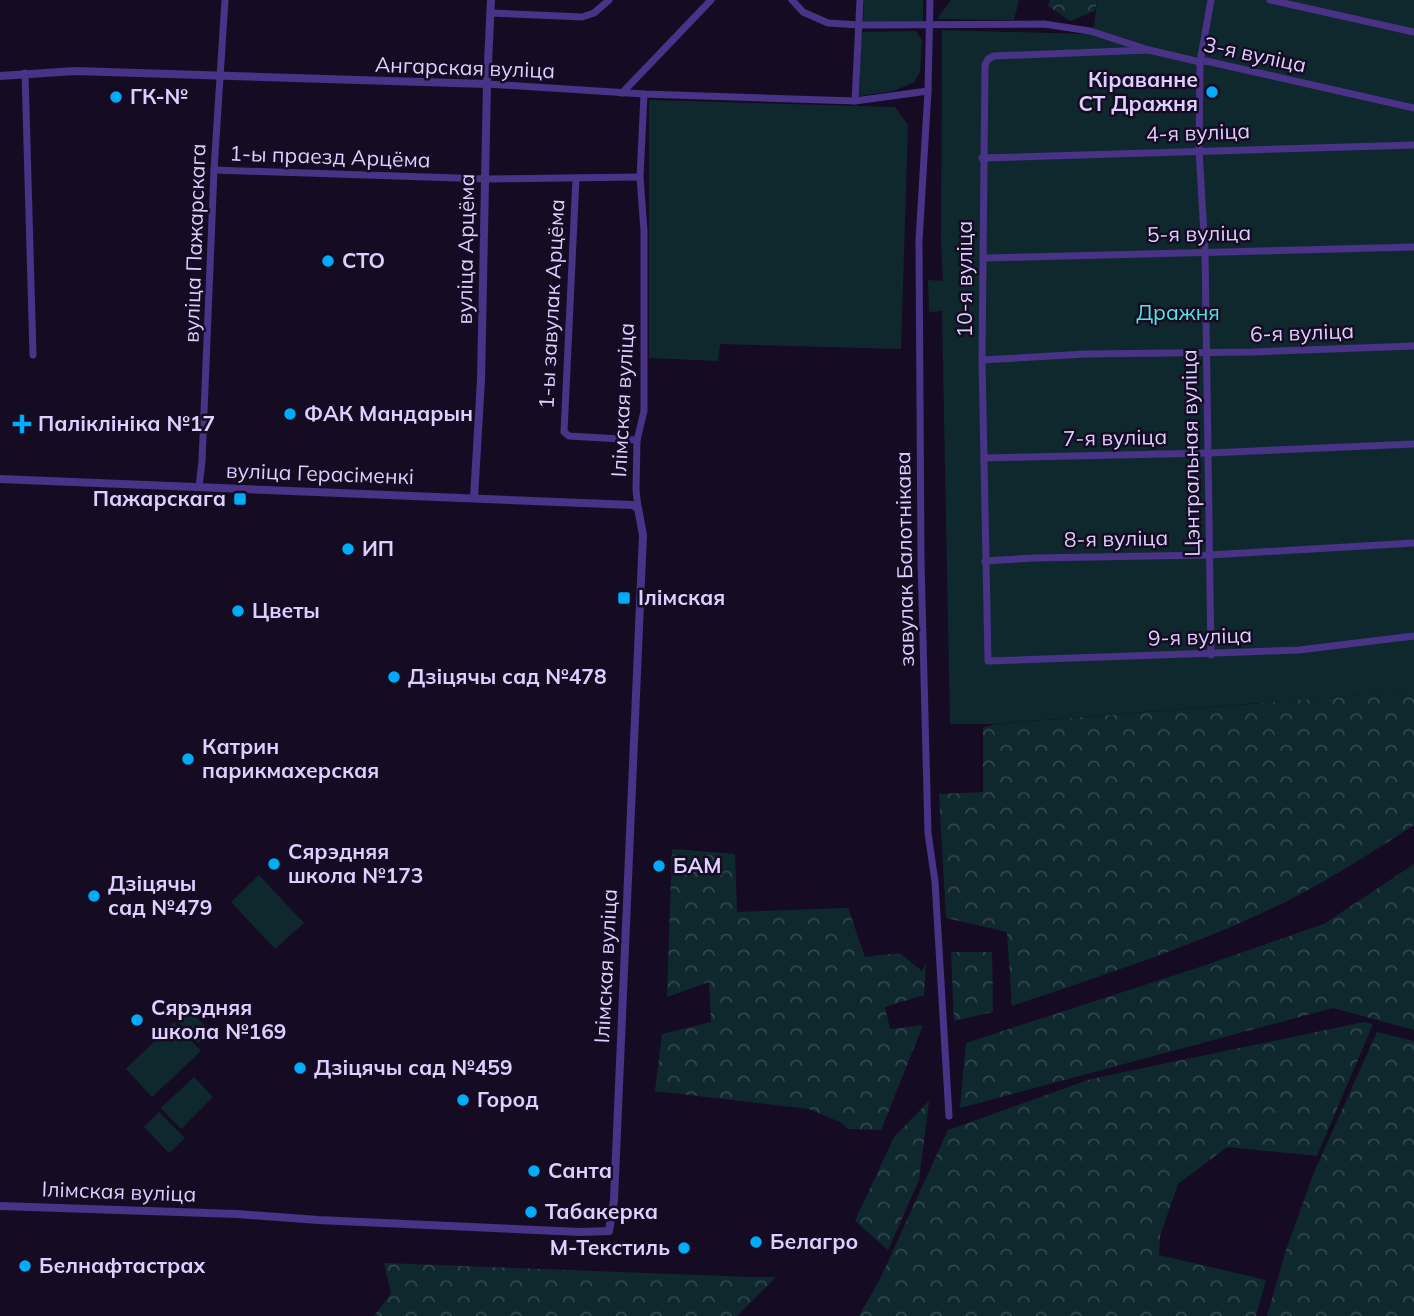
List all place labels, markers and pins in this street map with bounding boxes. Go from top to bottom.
place label: Кіраванне СТ Дражня [1078,66,1198,116]
place label: ГК-№ [130,83,188,109]
marker: Кіраванне СТ Дражня [1204,84,1220,100]
marker: ГК-№ [108,89,124,105]
place label: СТО [342,247,385,273]
marker: СТО [320,253,336,269]
place label: ФАК Мандарын [304,400,473,426]
marker: ФАК Мандарын [282,406,298,422]
place label: Паліклініка №17 [38,410,215,436]
marker: Паліклініка №17 [12,414,32,434]
place label: Пажарскага [93,485,226,511]
marker: Пажарскага [232,491,248,507]
place label: ИП [362,535,394,561]
marker: ИП [340,541,356,557]
place label: Ілімская [638,584,725,610]
marker: Ілімская [616,590,632,606]
place label: Цветы [252,597,320,623]
marker: Цветы [230,603,246,619]
place label: Дзіцячы сад №478 [408,663,607,689]
marker: Дзіцячы сад №478 [386,669,402,685]
place label: Катрин парикмахерская [202,733,379,783]
marker: Катрин парикмахерская [180,751,196,767]
place label: Сярэдняя школа №173 [288,838,423,888]
place label: БАМ [673,852,722,878]
marker: Сярэдняя школа №173 [266,856,282,872]
marker: БАМ [651,858,667,874]
place label: Дзіцячы сад №479 [108,870,212,920]
marker: Дзіцячы сад №479 [86,888,102,904]
place label: Сярэдняя школа №169 [151,994,286,1044]
marker: Сярэдняя школа №169 [129,1012,145,1028]
place label: Дзіцячы сад №459 [314,1054,513,1080]
marker: Дзіцячы сад №459 [292,1060,308,1076]
place label: Город [477,1086,539,1112]
marker: Город [455,1092,471,1108]
place label: Санта [548,1157,612,1183]
marker: Санта [526,1163,542,1179]
place label: Табакерка [545,1198,658,1224]
marker: Табакерка [523,1204,539,1220]
place label: Белагро [770,1228,858,1254]
place label: М-Текстиль [550,1234,670,1260]
marker: Белагро [748,1234,764,1250]
marker: М-Текстиль [676,1240,692,1256]
place label: Белнафтастрах [39,1252,206,1278]
marker: Белнафтастрах [17,1258,33,1274]

